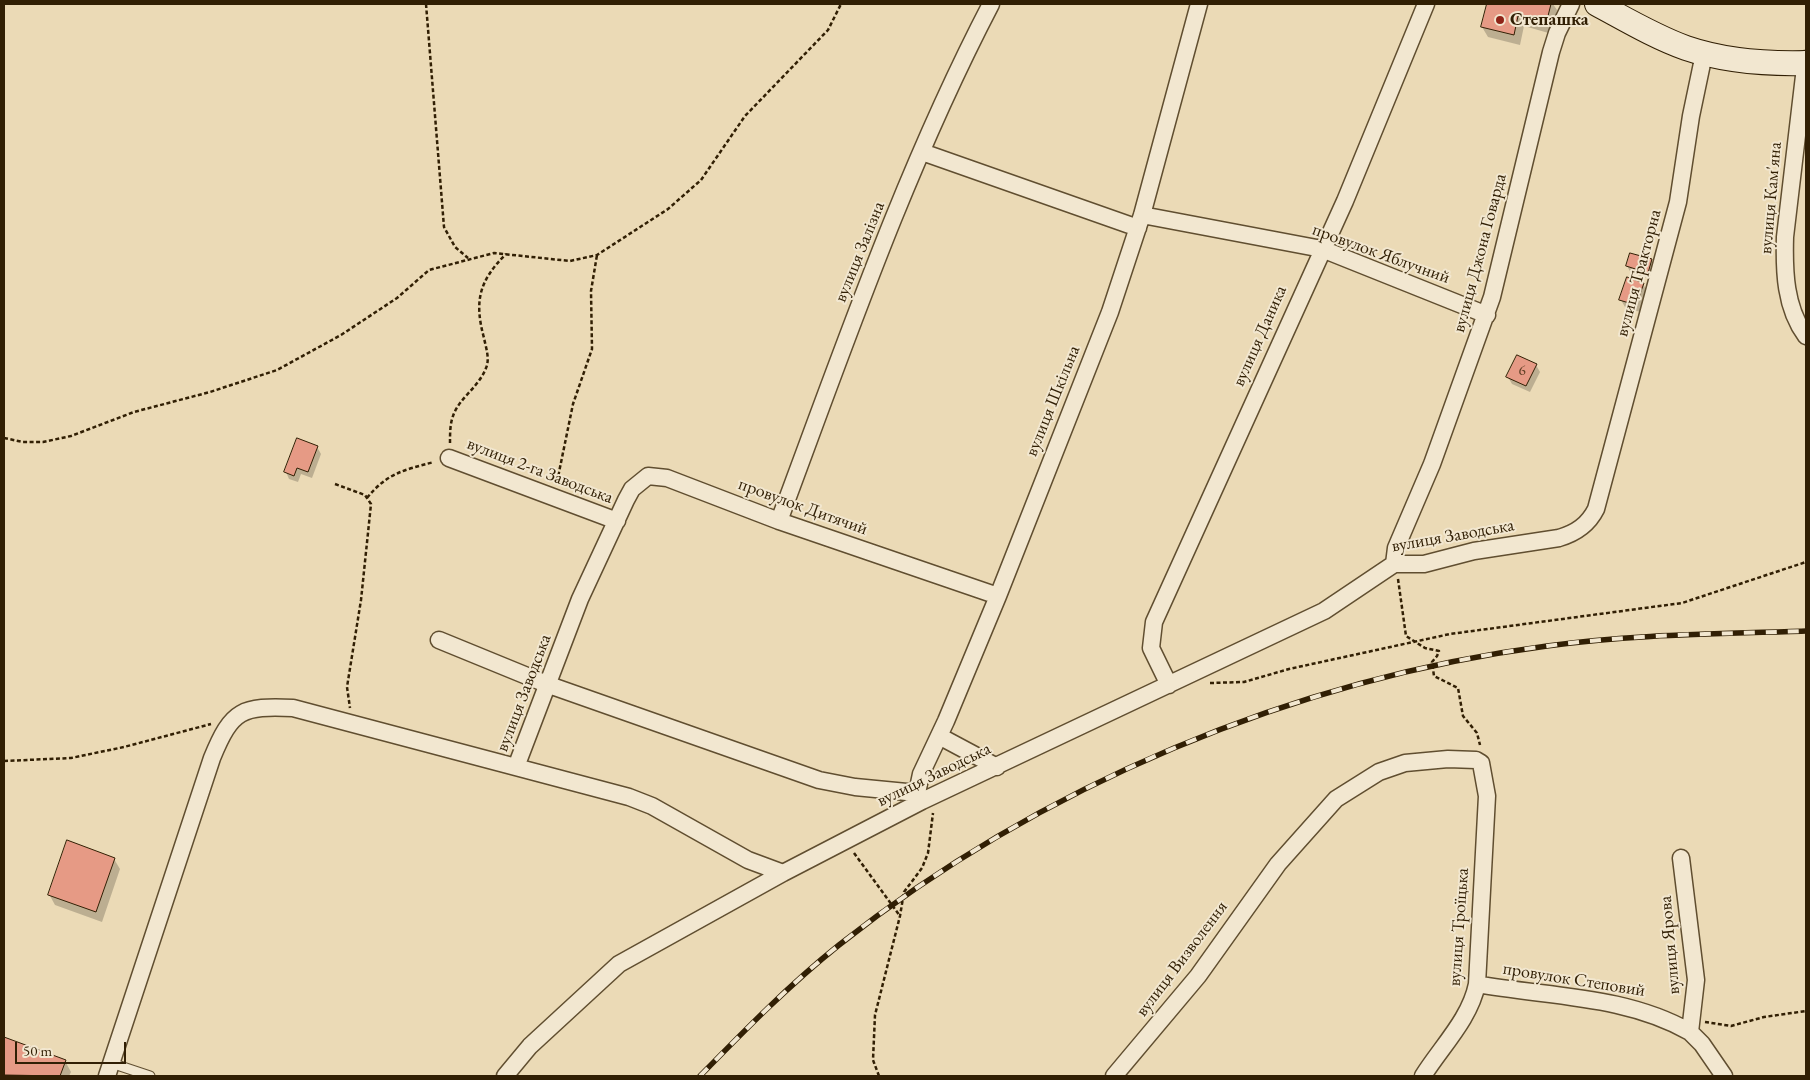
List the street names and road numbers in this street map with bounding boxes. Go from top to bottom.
street label: вулиця Кам'яна [1755,141,1787,255]
street label: вулиця Джона Говарда [1448,171,1512,335]
street label: вулиця Залізна [830,198,890,306]
street label: вулиця Тракторна [1612,207,1666,339]
street label: провулок Яблучний [1309,219,1453,289]
street label: вулиця Даника [1228,282,1292,390]
street label: вулиця Шкільна [1021,342,1085,460]
street label: вулиця 2-га Заводська [464,433,616,509]
street label: провулок Дитячий [735,474,871,540]
street label: вулиця Заводська [1390,515,1516,557]
street label: вулиця Заводська [492,631,556,755]
street label: вулиця Заводська [874,738,994,812]
street label: вулиця Троїцька [1444,867,1474,987]
street label: вулиця Ярова [1655,895,1685,995]
street label: вулиця Визволення [1131,897,1233,1021]
street label: провулок Степовий [1501,958,1647,1002]

